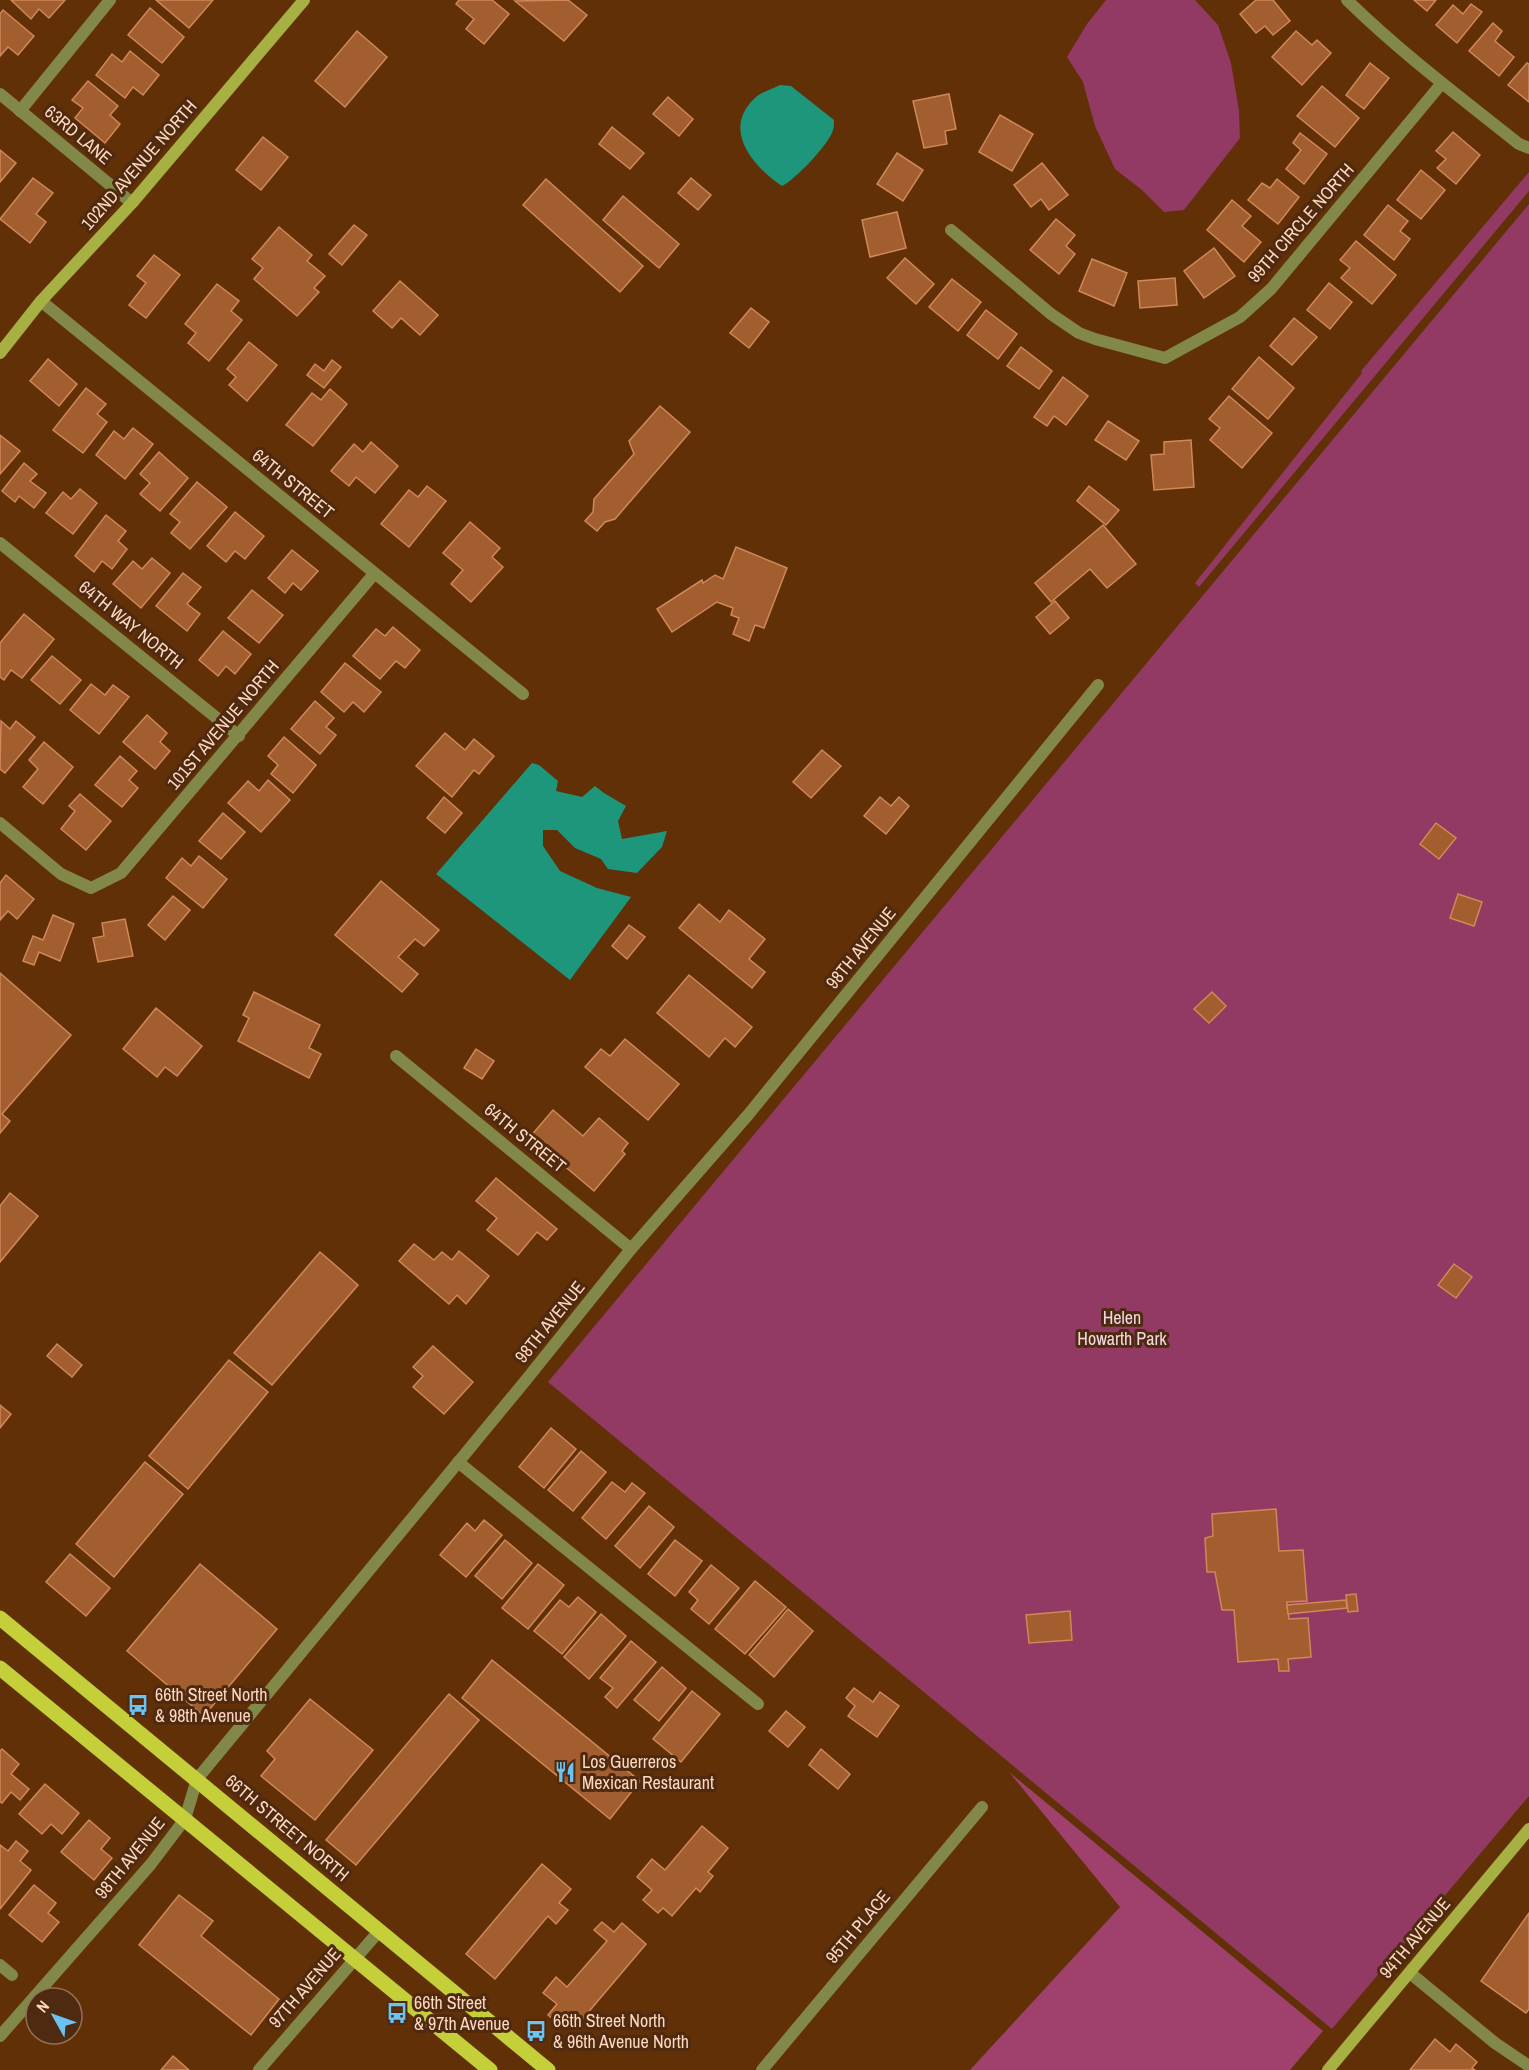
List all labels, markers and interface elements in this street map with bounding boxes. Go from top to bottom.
street label: 102ND AVENUE NORTH [75,94,202,235]
street label: 63RD LANE [39,99,117,170]
street label: 99TH CIRCLE NORTH [1242,158,1359,288]
street label: 64TH STREET [247,443,339,524]
street label: 64TH WAY NORTH [74,575,189,675]
street label: 101ST AVENUE NORTH [161,654,284,795]
street label: 98TH AVENUE [820,901,901,994]
street label: 64TH STREET [479,1097,571,1178]
street label: 98TH AVENUE [509,1275,590,1368]
park label: Helen Howarth Park [1077,1305,1167,1351]
place label: 66th Street North & 98th Avenue [155,1682,267,1728]
bus stop icon: 66th Street North & 98th Avenue [126,1693,150,1717]
place label: Los Guerreros Mexican Restaurant [582,1749,714,1795]
restaurant icon: Los Guerreros Mexican Restaurant [553,1760,577,1784]
street label: 66TH STREET NORTH [220,1768,355,1887]
street label: 98TH AVENUE [89,1811,170,1904]
street label: 95TH PLACE [820,1885,896,1969]
street label: 94TH AVENUE [1373,1892,1456,1984]
street label: 97TH AVENUE [263,1942,347,2033]
north arrow [24,1986,84,2046]
place label: 66th Street & 97th Avenue [414,1990,510,2036]
text: N [31,1996,54,2017]
bus stop icon: 66th Street & 97th Avenue [385,2001,409,2025]
place label: 66th Street North & 96th Avenue North [553,2008,689,2054]
bus stop icon: 66th Street North & 96th Avenue North [524,2019,548,2043]

